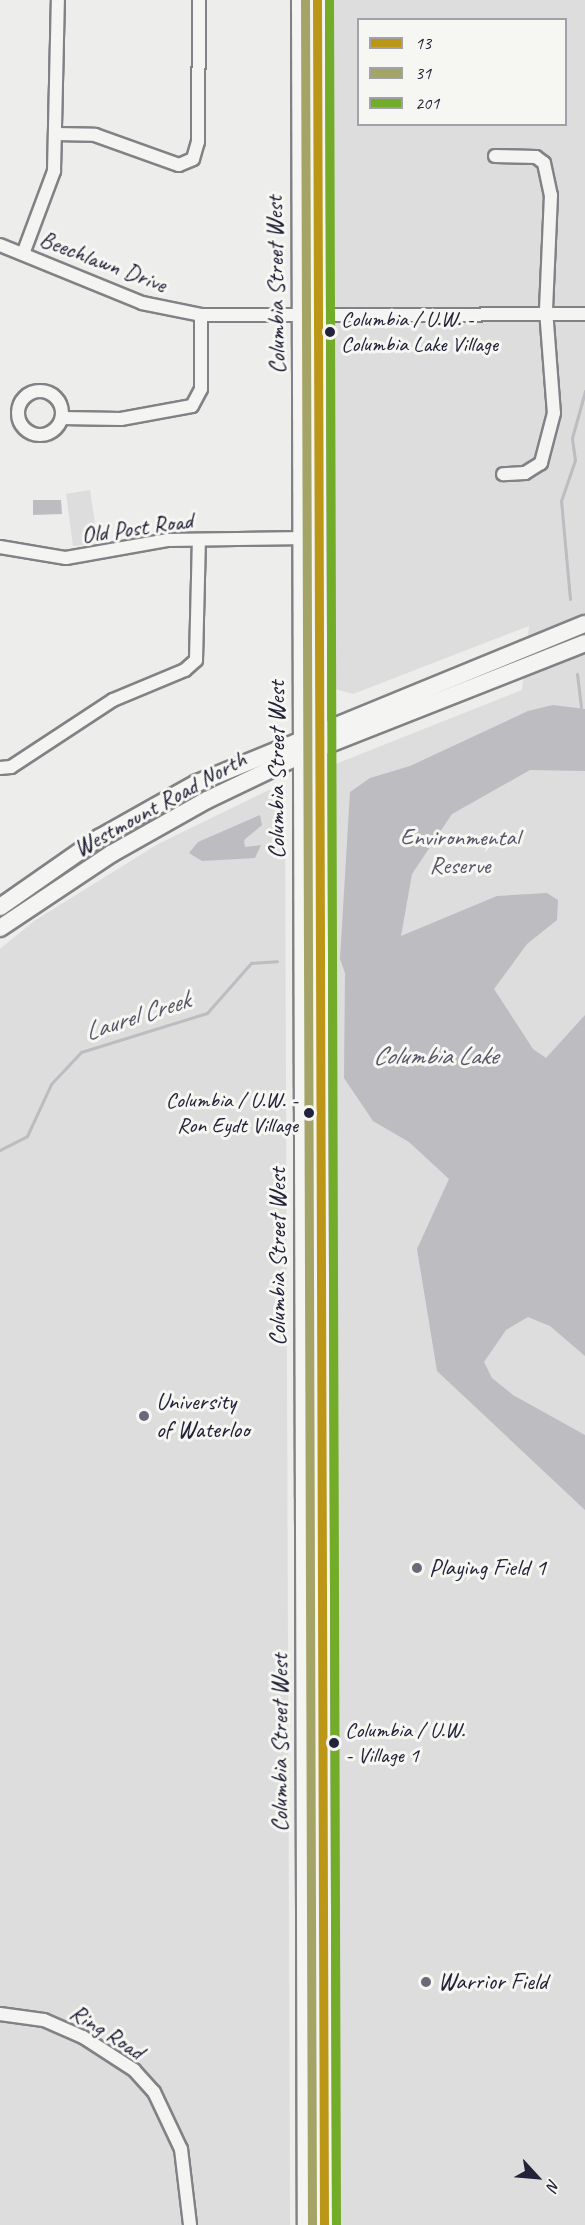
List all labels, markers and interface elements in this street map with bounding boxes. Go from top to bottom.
legend [357,18,567,126]
text: 13 [415,32,431,54]
text: 31 [415,62,431,84]
text: 201 [415,92,439,114]
street label: Columbia Street West [260,196,292,374]
street label: Beechlawn Drive [36,225,170,299]
place label: Columbia / U.W. - Columbia Lake Village [341,306,499,358]
marker: Columbia / U.W. - Columbia Lake Village [324,326,336,338]
street label: Old Post Road [79,506,195,550]
street label: Columbia Street West [263,681,291,859]
street label: Westmount Road North [69,745,251,863]
park label: Environmental Reserve [400,824,520,880]
water label: Laurel Creek [81,984,193,1048]
water label: Columbia Lake [372,1040,498,1072]
place label: Columbia / U.W. - Ron Eydt Village [166,1087,298,1138]
marker: Columbia / U.W. - Ron Eydt Village [303,1107,315,1119]
street label: Columbia Street West [264,1168,292,1346]
place label: University of Waterloo [156,1388,250,1444]
marker: University of Waterloo [137,1409,151,1423]
place label: Playing Field 1 [429,1554,546,1582]
marker: Playing Field 1 [410,1561,424,1575]
street label: Columbia Street West [266,1654,294,1832]
place label: Columbia / U.W. - Village 1 [345,1717,465,1768]
marker: Columbia / U.W. - Village 1 [328,1737,340,1749]
place label: Warrior Field [438,1968,547,1996]
marker: Warrior Field [419,1975,433,1989]
street label: Ring Road [64,1998,150,2066]
north arrow [507,2147,567,2207]
text: N [542,2176,564,2194]

